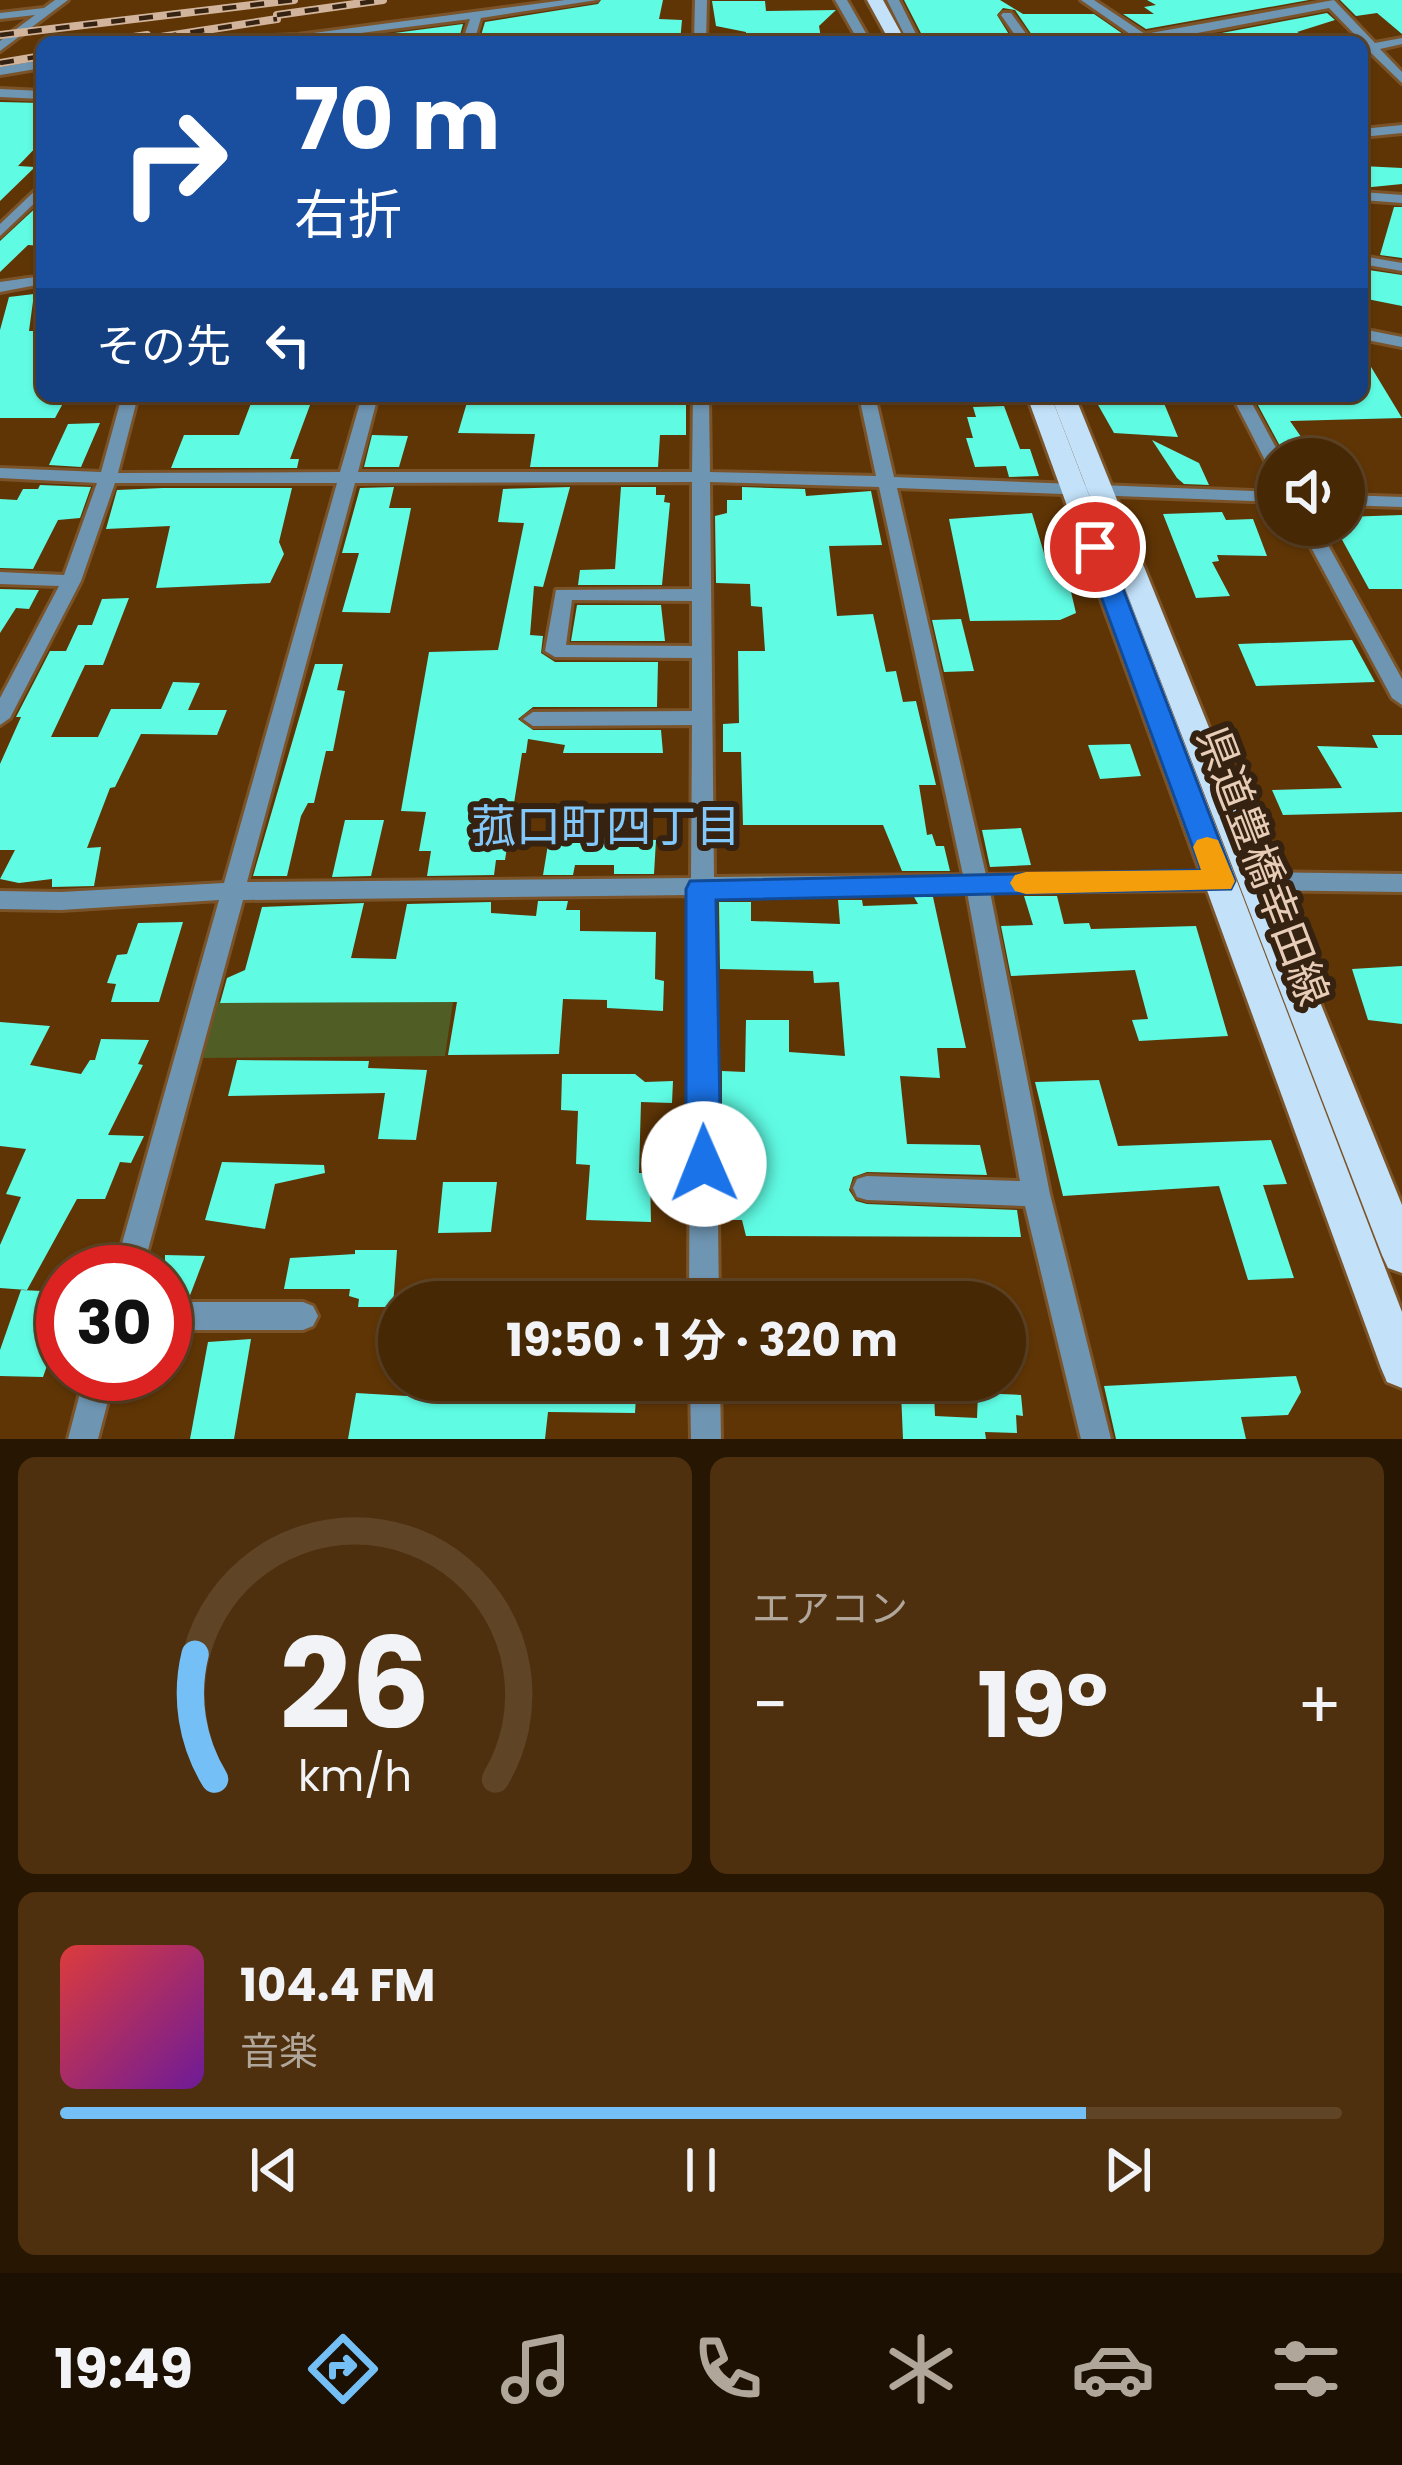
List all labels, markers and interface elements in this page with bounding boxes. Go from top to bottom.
text: 70 m [294,61,500,178]
icon: right [96,84,252,240]
text: 右折 [294,177,402,253]
icon: left [255,312,321,378]
text: その先 [96,315,231,378]
map controls [1257,438,1365,546]
button: sound [1257,438,1365,546]
pin [1044,496,1146,598]
icon: arrive [1062,514,1128,580]
street label: 県道豊橋幸田線 [1183,718,1343,1014]
district label: 菰口町四丁目 [471,795,741,858]
position arrow [641,1101,767,1227]
speed limit sign: 30 [36,1245,192,1401]
text: 19:50 · 1 分 · 320 m [506,1309,898,1372]
text: エアコン [752,1581,908,1636]
text: 26 [280,1597,430,1772]
text: 19° [977,1642,1108,1769]
text: − [752,1659,788,1751]
text: + [1297,1659,1342,1751]
text: km/h [298,1745,412,1805]
text: 104.4 FM [240,1954,435,2017]
text: 音楽 [240,2024,318,2079]
icon: previous [241,2137,307,2203]
icon: pause [668,2137,734,2203]
icon: next [1095,2137,1161,2203]
icon: directions [301,2327,385,2411]
icon: music [494,2327,578,2411]
icon: phone [686,2327,770,2411]
icon: climate [879,2327,963,2411]
icon: car [1071,2327,1155,2411]
icon: filters [1264,2327,1348,2411]
text: 19:49 [54,2331,193,2407]

